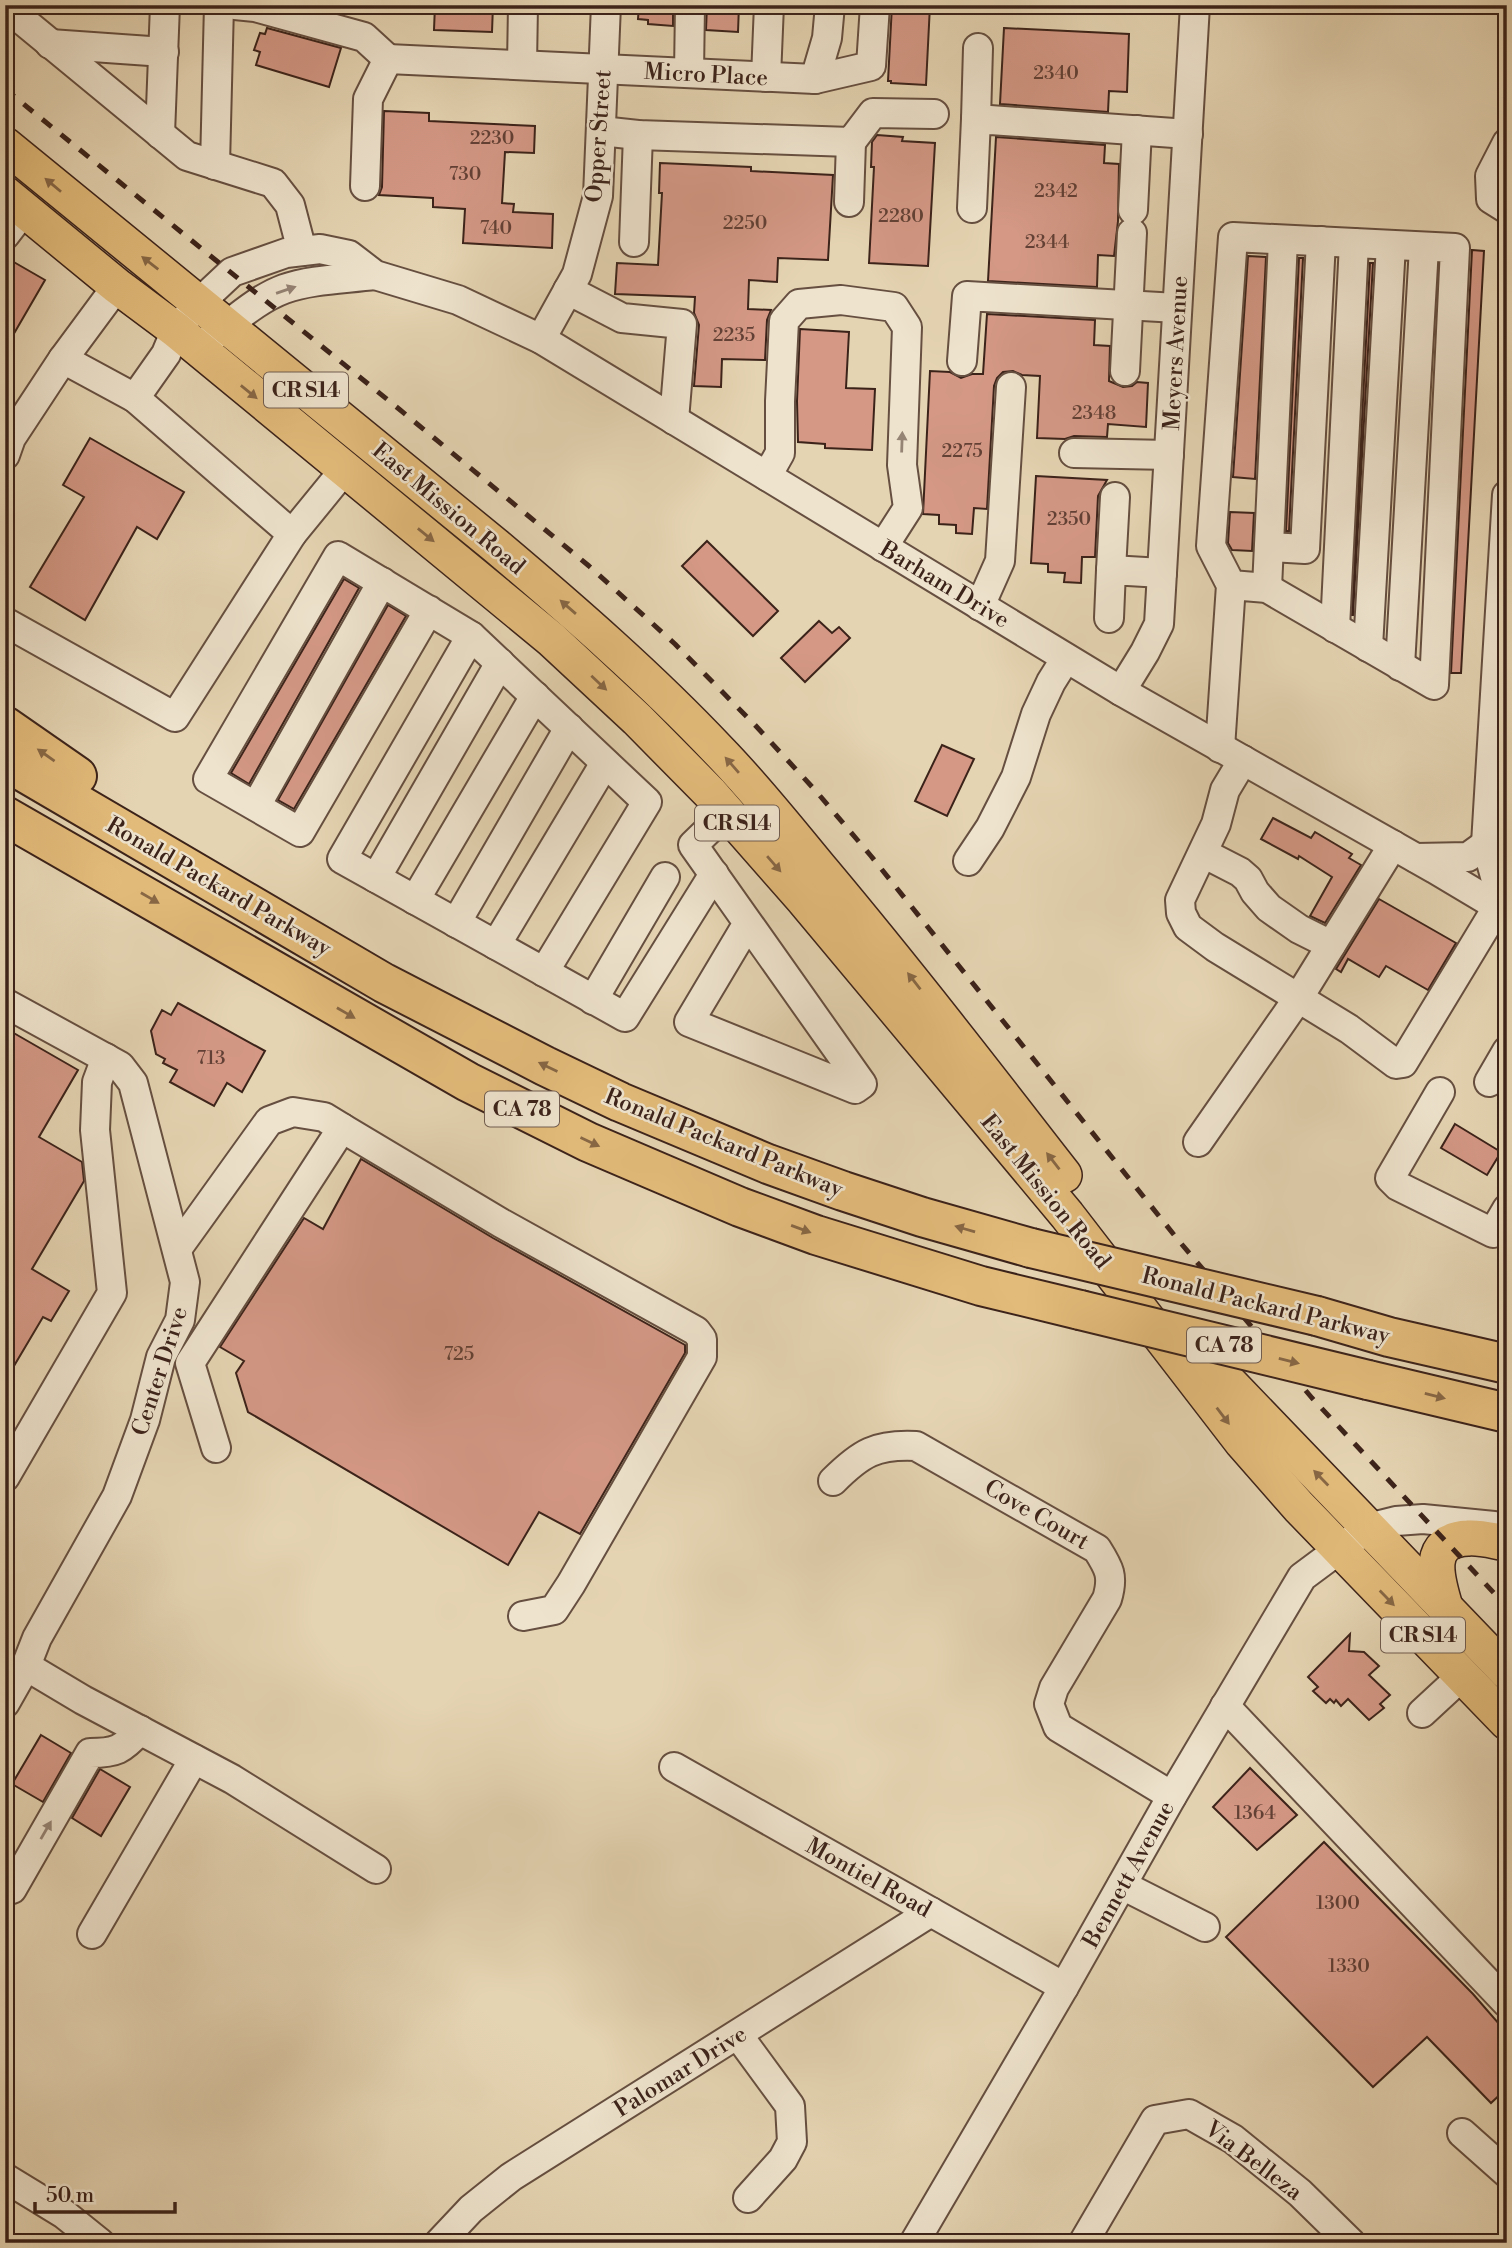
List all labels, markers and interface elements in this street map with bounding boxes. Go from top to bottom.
street label: Micro Place [643,58,769,92]
house number: 2340 [1033,61,1079,85]
street label: Opper Street [580,69,618,204]
house number: 2230 [470,126,514,150]
house number: 730 [449,162,481,186]
one-way arrow [44,178,61,193]
house number: 2342 [1034,179,1078,203]
house number: 2280 [878,204,924,228]
house number: 2250 [723,211,767,235]
house number: 740 [480,216,512,240]
house number: 2344 [1025,230,1069,254]
one-way arrow [142,255,160,270]
street label: Meyers Avenue [1158,275,1194,431]
one-way arrow [275,284,296,295]
house number: 2235 [713,323,755,347]
road number: CR S14 [264,372,348,408]
one-way arrow [241,384,258,399]
house number: 2348 [1072,401,1116,425]
one-way arrow [897,431,908,453]
street label: East Mission Road [366,437,531,581]
house number: 2275 [941,439,983,463]
house number: 2350 [1047,507,1091,531]
one-way arrow [416,528,434,543]
street label: Barham Drive [874,535,1014,634]
one-way arrow [559,599,577,615]
one-way arrow [590,675,607,691]
one-way arrow [37,748,55,762]
one-way arrow [725,756,740,773]
road number: CR S14 [695,806,779,840]
street label: Ronald Packard Parkway [101,811,337,963]
one-way arrow [766,856,781,873]
one-way arrow [140,892,159,904]
one-way arrow [906,973,921,991]
one-way arrow [336,1007,356,1019]
house number: 713 [197,1046,225,1070]
one-way arrow [538,1062,558,1073]
street label: Ronald Packard Parkway [600,1082,848,1204]
road number: CA 78 [485,1092,559,1126]
street label: East Mission Road [974,1109,1116,1275]
one-way arrow [580,1137,600,1148]
one-way arrow [1047,1152,1061,1170]
one-way arrow [954,1223,976,1234]
one-way arrow [790,1224,811,1235]
street label: Ronald Packard Parkway [1139,1262,1394,1351]
street label: Center Drive [126,1303,194,1439]
road number: CA 78 [1187,1328,1261,1362]
house number: 725 [444,1342,474,1366]
one-way arrow [1278,1356,1300,1367]
one-way arrow [1424,1391,1446,1402]
one-way arrow [1215,1407,1230,1425]
one-way arrow [1314,1470,1330,1487]
street label: Cove Court [979,1474,1094,1556]
one-way arrow [1378,1589,1394,1606]
road number: CR S14 [1381,1618,1465,1652]
street label: Bennett Avenue [1076,1796,1181,1954]
house number: 1364 [1234,1801,1276,1825]
one-way arrow [40,1820,52,1839]
street label: Montiel Road [801,1832,936,1924]
house number: 1300 [1316,1891,1360,1915]
house number: 1330 [1328,1954,1370,1978]
street label: Palomar Drive [609,2020,752,2124]
street label: Via Belleza [1198,2114,1308,2207]
scale bar [35,2171,175,2215]
text: 50 m [46,2183,94,2209]

